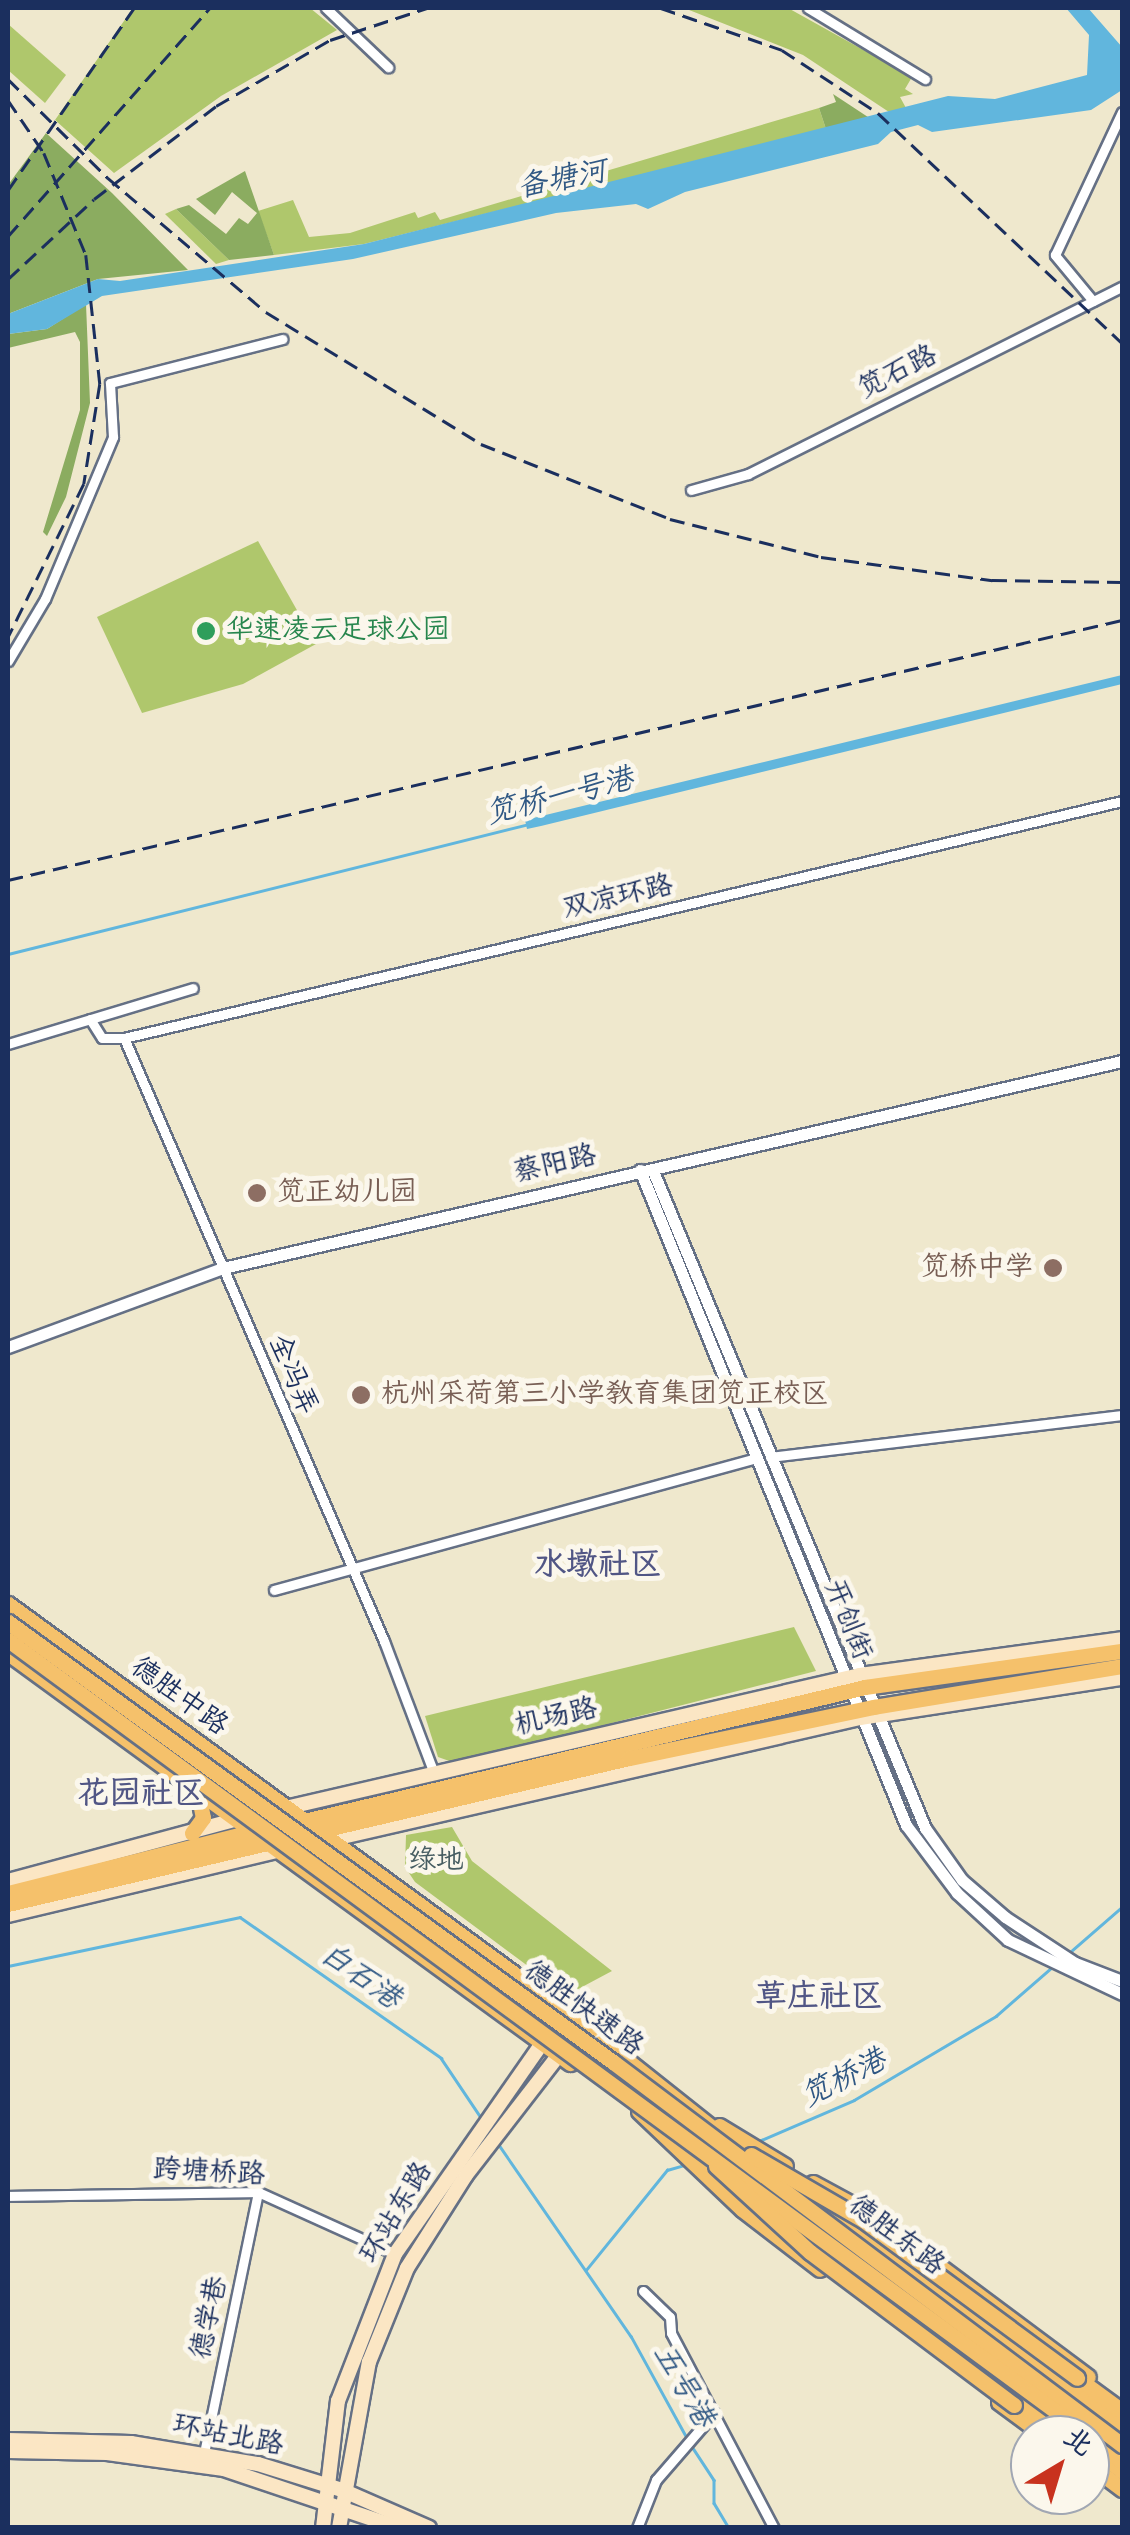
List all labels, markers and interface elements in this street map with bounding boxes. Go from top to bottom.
water label: 备塘河 [514,154,610,206]
street label: 笕石路 [853,339,943,407]
place label: 华速凌云足球公园 [226,614,450,648]
marker: 华速凌云足球公园 [195,620,217,642]
water label: 笕桥一号港 [483,761,637,833]
street label: 双凉环路 [560,869,676,927]
street label: 蔡阳路 [510,1139,600,1191]
place label: 笕正幼儿园 [277,1176,417,1210]
marker: 笕正幼儿园 [246,1182,268,1204]
place label: 笕桥中学 [921,1251,1033,1285]
marker: 笕桥中学 [1042,1257,1064,1279]
street label: 全冯弄 [260,1330,324,1420]
place label: 杭州采荷第三小学教育集团笕正校区 [381,1378,829,1412]
marker: 杭州采荷第三小学教育集团笕正校区 [350,1384,372,1406]
district label: 水墩社区 [534,1547,662,1585]
street label: 开创街 [816,1575,878,1665]
street label: 德胜中路 [124,1650,234,1744]
street label: 机场路 [511,1692,601,1744]
district label: 花园社区 [77,1776,205,1814]
park label: 绿地 [408,1844,464,1878]
water label: 白石港 [313,1936,407,2018]
street label: 德胜快速路 [516,1954,650,2064]
district label: 草庄社区 [755,1979,883,2017]
water label: 笕桥港 [796,2043,892,2115]
street label: 跨塘桥路 [152,2153,266,2193]
street label: 环站东路 [354,2156,440,2270]
street label: 德胜东路 [841,2189,951,2283]
street label: 德学巷 [185,2273,235,2363]
water label: 五号港 [645,2338,721,2434]
street label: 环站北路 [170,2409,286,2463]
north arrow [1010,2415,1110,2515]
text: 北 [1053,2416,1102,2469]

